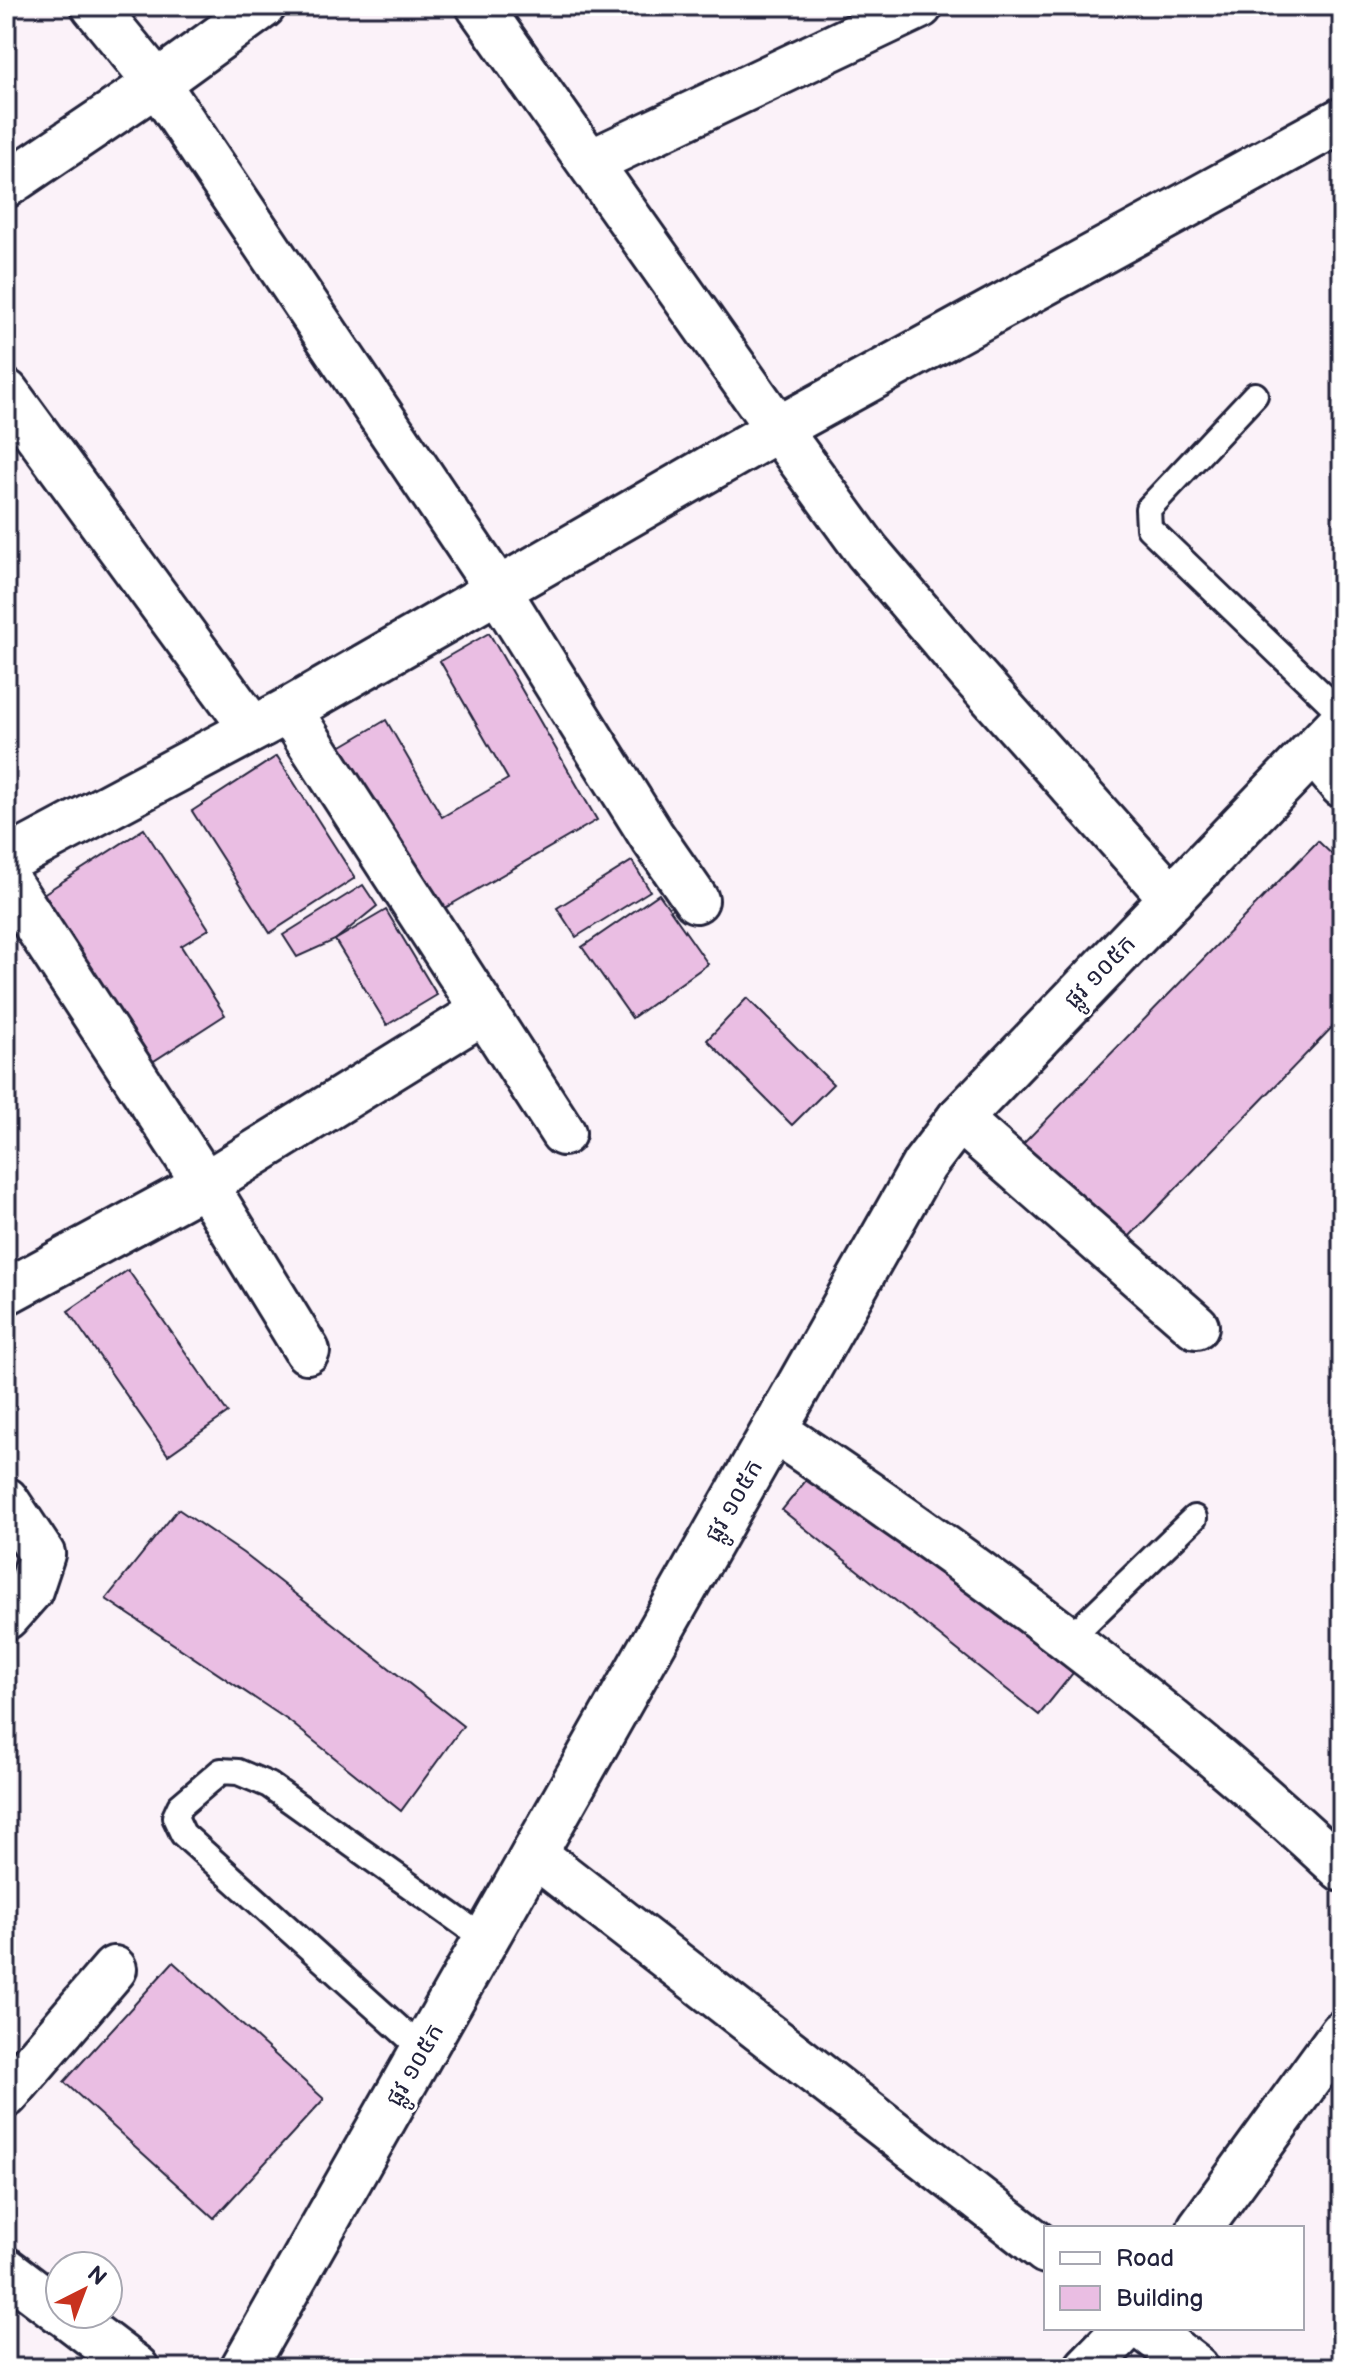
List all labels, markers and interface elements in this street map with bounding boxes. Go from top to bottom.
street label: ផ្លូវ ១០៥ក [1058,929,1147,1020]
street label: ផ្លូវ ១០៥ក [699,1455,775,1551]
street label: ផ្លូវ ១០៥ក [380,2019,456,2115]
legend [1044,2226,1304,2330]
text: Road [1116,2244,1174,2273]
north arrow [44,2250,124,2330]
text: N [81,2261,112,2292]
text: Building [1116,2284,1203,2313]

